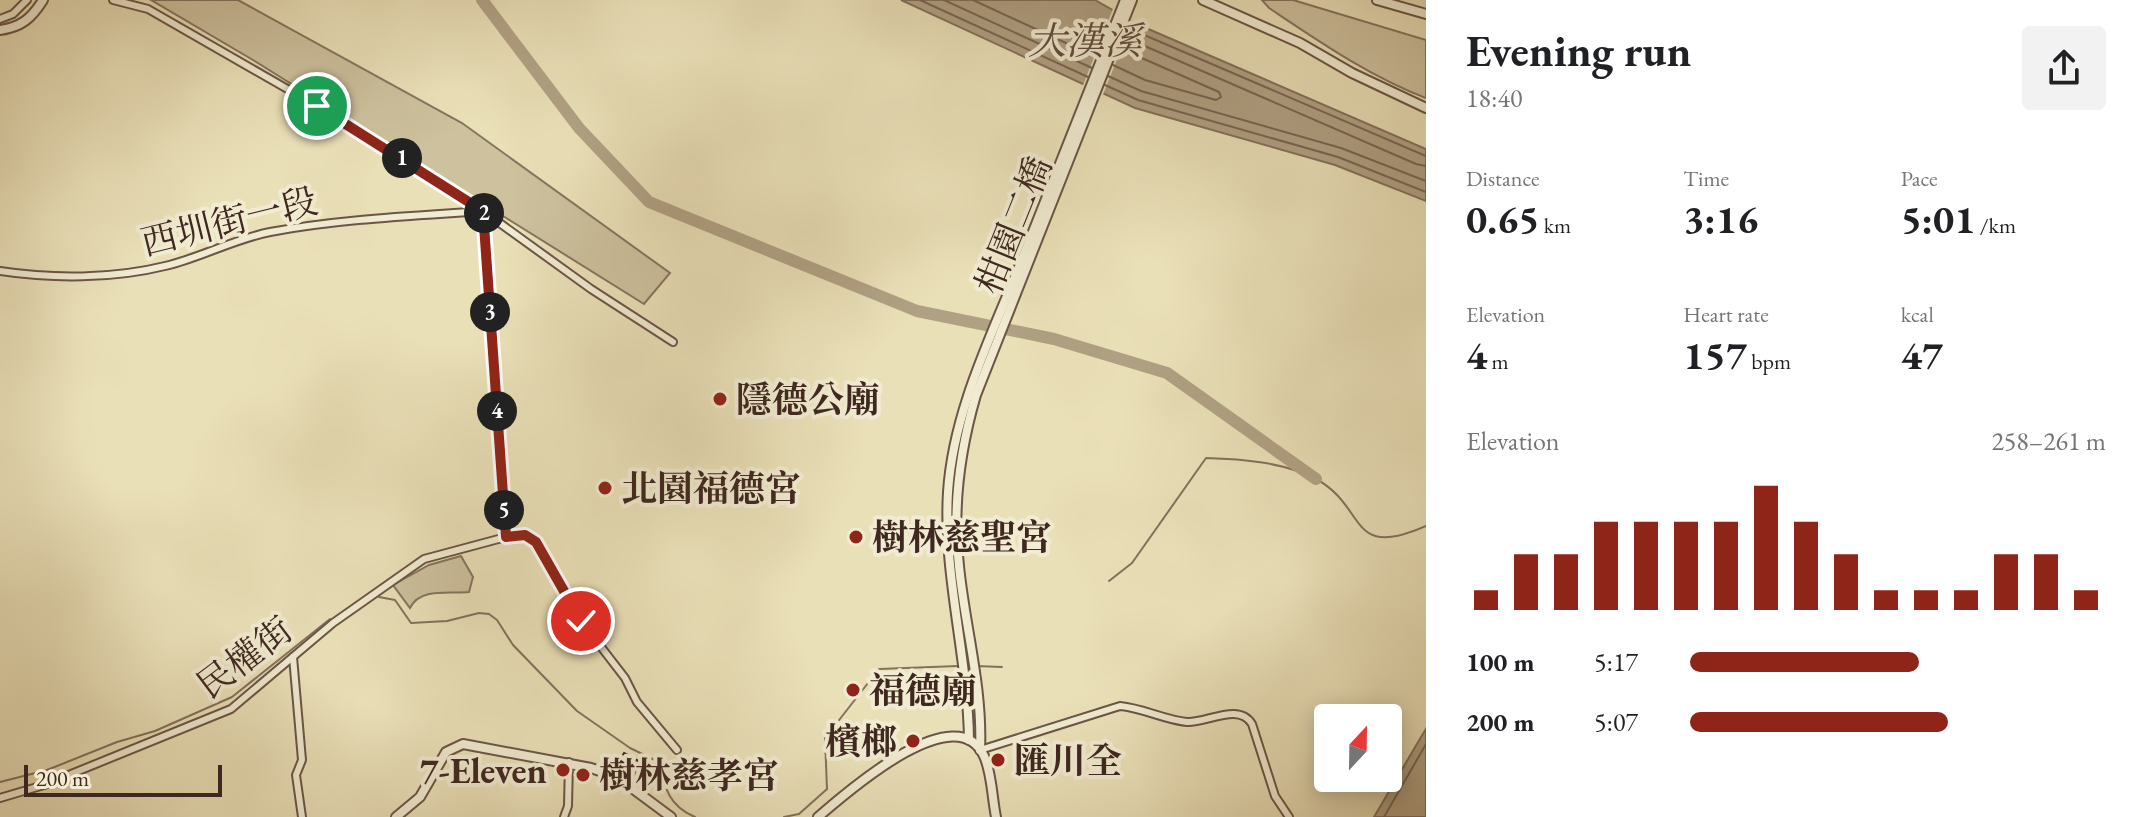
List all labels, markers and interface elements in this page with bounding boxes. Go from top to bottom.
water label: 大漢溪 [1028,16,1146,65]
text: Evening run [1466,22,1691,79]
button: share [2022,26,2106,110]
pin [283,72,351,140]
text: 18:40 [1466,81,1522,115]
icon: arrive [295,84,339,128]
pin: 1 [382,138,422,178]
text: 1 [396,143,408,172]
street label: 柑園二橋 [965,150,1062,301]
text: Distance [1466,164,1539,193]
text: Time [1683,164,1729,193]
text: Pace [1901,164,1938,193]
street label: 西圳街一段 [136,177,322,266]
pin: 2 [464,193,504,233]
text: 0.65 [1466,193,1539,245]
text: 3:16 [1683,193,1758,245]
text: 5:01 [1901,193,1975,245]
text: 2 [478,198,490,227]
text: km [1539,211,1571,240]
text: /km [1975,211,2016,240]
pin: 3 [470,292,510,332]
text: 3 [484,297,496,326]
text: Elevation [1466,300,1545,329]
text: Heart rate [1683,300,1769,329]
text: kcal [1901,300,1934,329]
text: 4 [1466,329,1487,381]
text: 157 [1683,329,1747,381]
text: 47 [1901,329,1943,381]
text: m [1487,347,1509,376]
text: bpm [1747,347,1791,376]
place label: 隱德公廟 [736,376,880,423]
marker: 隱德公廟 [711,390,729,408]
pin: 4 [477,391,517,431]
text: 4 [491,396,503,425]
text: Elevation [1466,424,1560,458]
text: 258–261 m [1991,424,2106,458]
place label: 北園福德宮 [621,465,801,512]
marker: 北園福德宮 [596,479,614,497]
pin: 5 [484,490,524,530]
text: 5 [498,495,510,524]
place label: 樹林慈聖宮 [872,514,1052,561]
marker: 樹林慈聖宮 [847,528,865,546]
pin [547,587,615,655]
icon: check [559,599,603,643]
street label: 民權街 [187,606,302,709]
text: 100 m [1466,645,1534,679]
text: 5:17 [1594,645,1638,679]
place label: 福德廟 [869,667,977,714]
marker: 福德廟 [844,681,862,699]
north arrow [1314,704,1402,792]
map controls [1314,704,1402,792]
text: 200 m [1466,705,1534,739]
text: 5:07 [1594,705,1638,739]
place label: 檳榔 [825,718,897,765]
marker: 檳榔 [904,732,922,750]
place label: 匯川全 [1014,737,1122,784]
place label: 7-Eleven [419,747,547,794]
marker: 匯川全 [989,751,1007,769]
place label: 樹林慈孝宮 [599,752,779,799]
scale bar [24,761,222,797]
marker: 7-Eleven [554,761,572,779]
text: 200 m [36,764,89,793]
marker: 樹林慈孝宮 [574,766,592,784]

